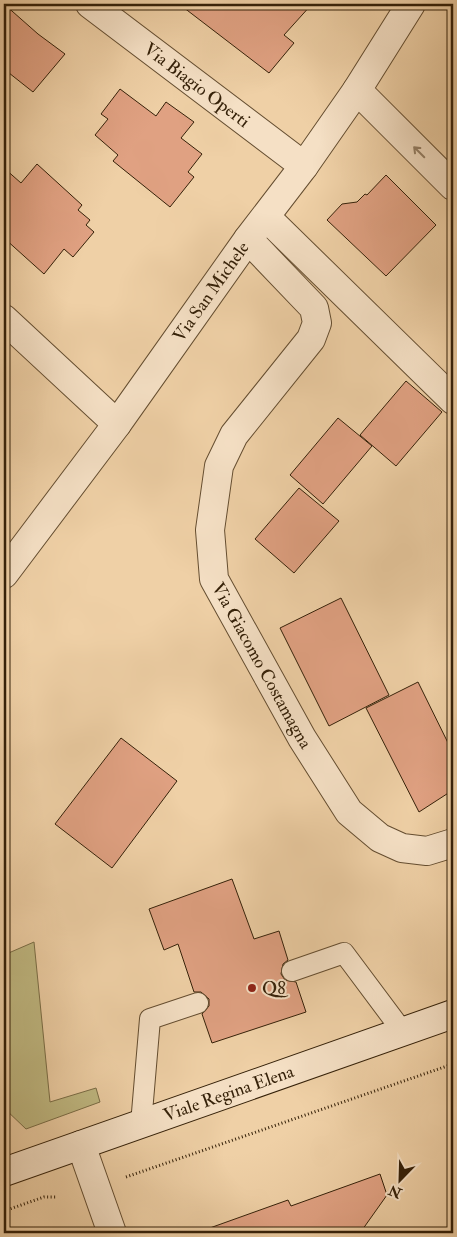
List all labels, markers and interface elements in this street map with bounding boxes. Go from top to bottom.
street label: Via Biagio Operti [139,38,254,133]
one-way arrow [412,146,425,158]
street label: Via San Michele [168,237,255,347]
street label: Via Giacomo Costamagna [206,579,317,754]
place label: Q8 [262,977,289,1000]
marker: Q8 [246,982,258,994]
street label: Viale Regina Elena [160,1060,298,1127]
north arrow [374,1154,424,1204]
text: N [386,1181,405,1202]

